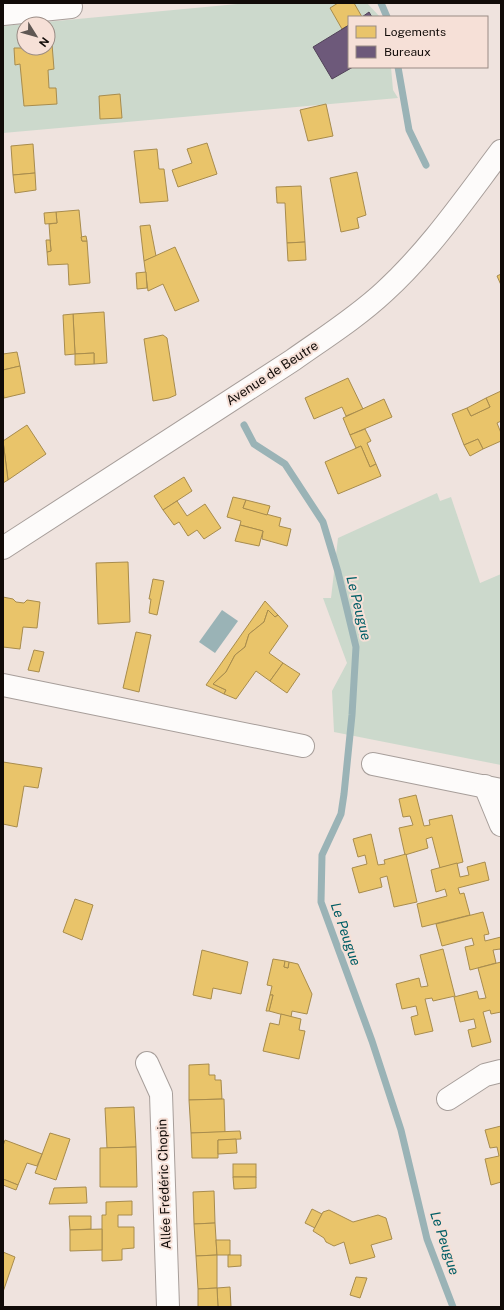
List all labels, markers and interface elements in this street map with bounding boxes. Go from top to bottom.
north arrow [16,16,56,56]
legend [348,16,488,68]
text: Logements [384,25,446,39]
text: N [37,35,51,49]
text: Bureaux [384,45,431,59]
street label: Avenue de Beutre [223,338,321,408]
water label: Le Peugue [343,574,375,642]
water label: Le Peugue [328,900,364,968]
street label: Allée Frédéric Chopin [154,1119,174,1249]
water label: Le Peugue [427,1209,463,1277]

